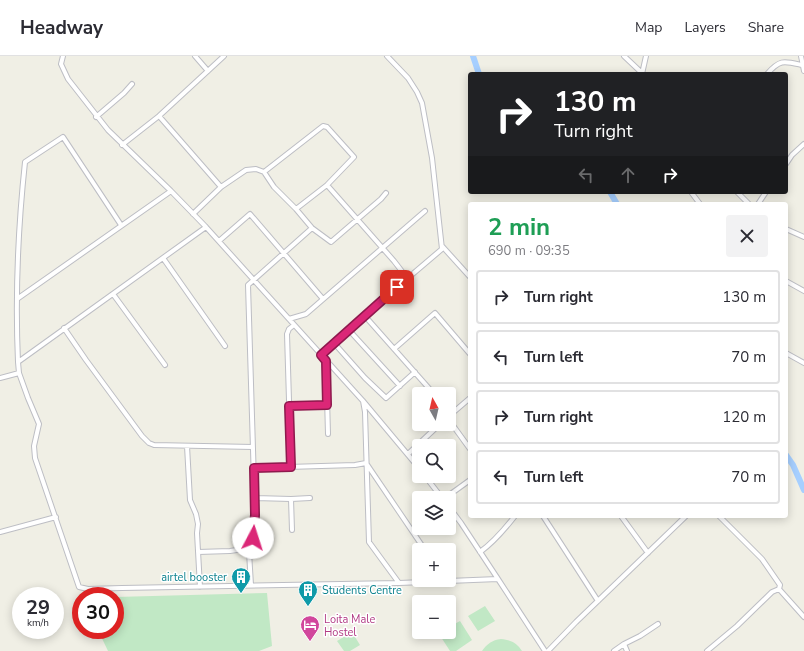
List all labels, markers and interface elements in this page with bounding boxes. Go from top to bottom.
text: Headway [20,15,103,41]
text: Map [635,18,662,37]
text: Layers [684,18,726,37]
text: Share [748,18,784,37]
text: 130 m [554,83,637,121]
icon: right [488,88,540,140]
text: Turn right [554,119,633,143]
icon: left [575,164,597,186]
icon: ahead [617,164,639,186]
icon: right [659,164,681,186]
text: 2 min [488,211,550,243]
button: close [726,215,768,257]
text: 690 m · 09:35 [488,242,570,260]
pin [380,270,414,304]
icon: arrive [386,276,408,298]
icon: right [490,286,512,308]
text: Turn right [524,287,593,307]
text: 130 m [722,287,766,307]
icon: left [490,346,512,368]
text: Turn left [524,347,583,367]
text: 70 m [731,347,766,367]
north arrow [412,387,456,431]
map controls [412,387,456,639]
icon: right [490,406,512,428]
text: Turn right [524,407,593,427]
text: 120 m [722,407,766,427]
button: search [412,439,456,483]
icon: left [490,466,512,488]
text: Turn left [524,467,583,487]
text: 70 m [731,467,766,487]
button: layers [412,491,456,535]
position arrow [232,517,274,559]
button: + [412,543,456,587]
building icon: airtel booster [230,566,252,594]
place label: airtel booster [161,570,227,585]
building icon: Students Centre [297,579,319,607]
place label: Students Centre [322,583,402,598]
speed limit sign: 30 [72,587,124,639]
text: 29 [26,594,50,621]
button: − [412,595,456,639]
place label: Loita Male Hostel [324,612,376,640]
hotel icon: Loita Male Hostel [299,614,321,642]
text: km/h [27,616,49,630]

